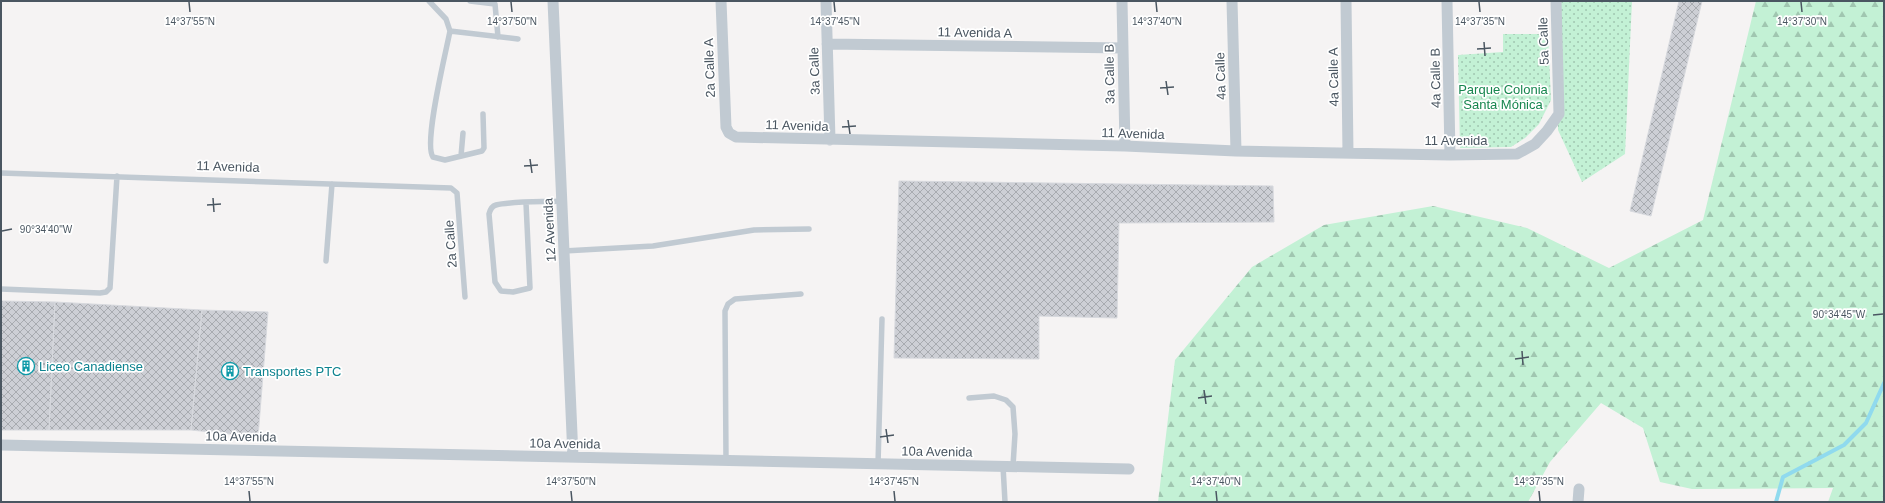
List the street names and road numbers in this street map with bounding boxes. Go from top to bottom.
street label: 5a Calle [1535,17,1552,65]
street label: 11 Avenida A [938,24,1013,41]
street label: 2a Calle A [701,38,718,98]
street label: 3a Calle B [1101,44,1118,104]
street label: 3a Calle [806,47,823,95]
street label: 4a Calle A [1325,47,1342,107]
street label: 4a Calle B [1427,48,1444,108]
street label: 4a Calle [1212,52,1229,100]
street label: 11 Avenida [765,117,830,134]
street label: 11 Avenida [1101,125,1166,142]
street label: 11 Avenida [1424,133,1488,148]
street label: 11 Avenida [196,158,261,175]
street label: 12 Avenida [540,197,559,262]
street label: 2a Calle [441,220,460,268]
street label: 10a Avenida [205,428,278,445]
street label: 10a Avenida [529,435,602,452]
street label: 10a Avenida [901,443,974,460]

